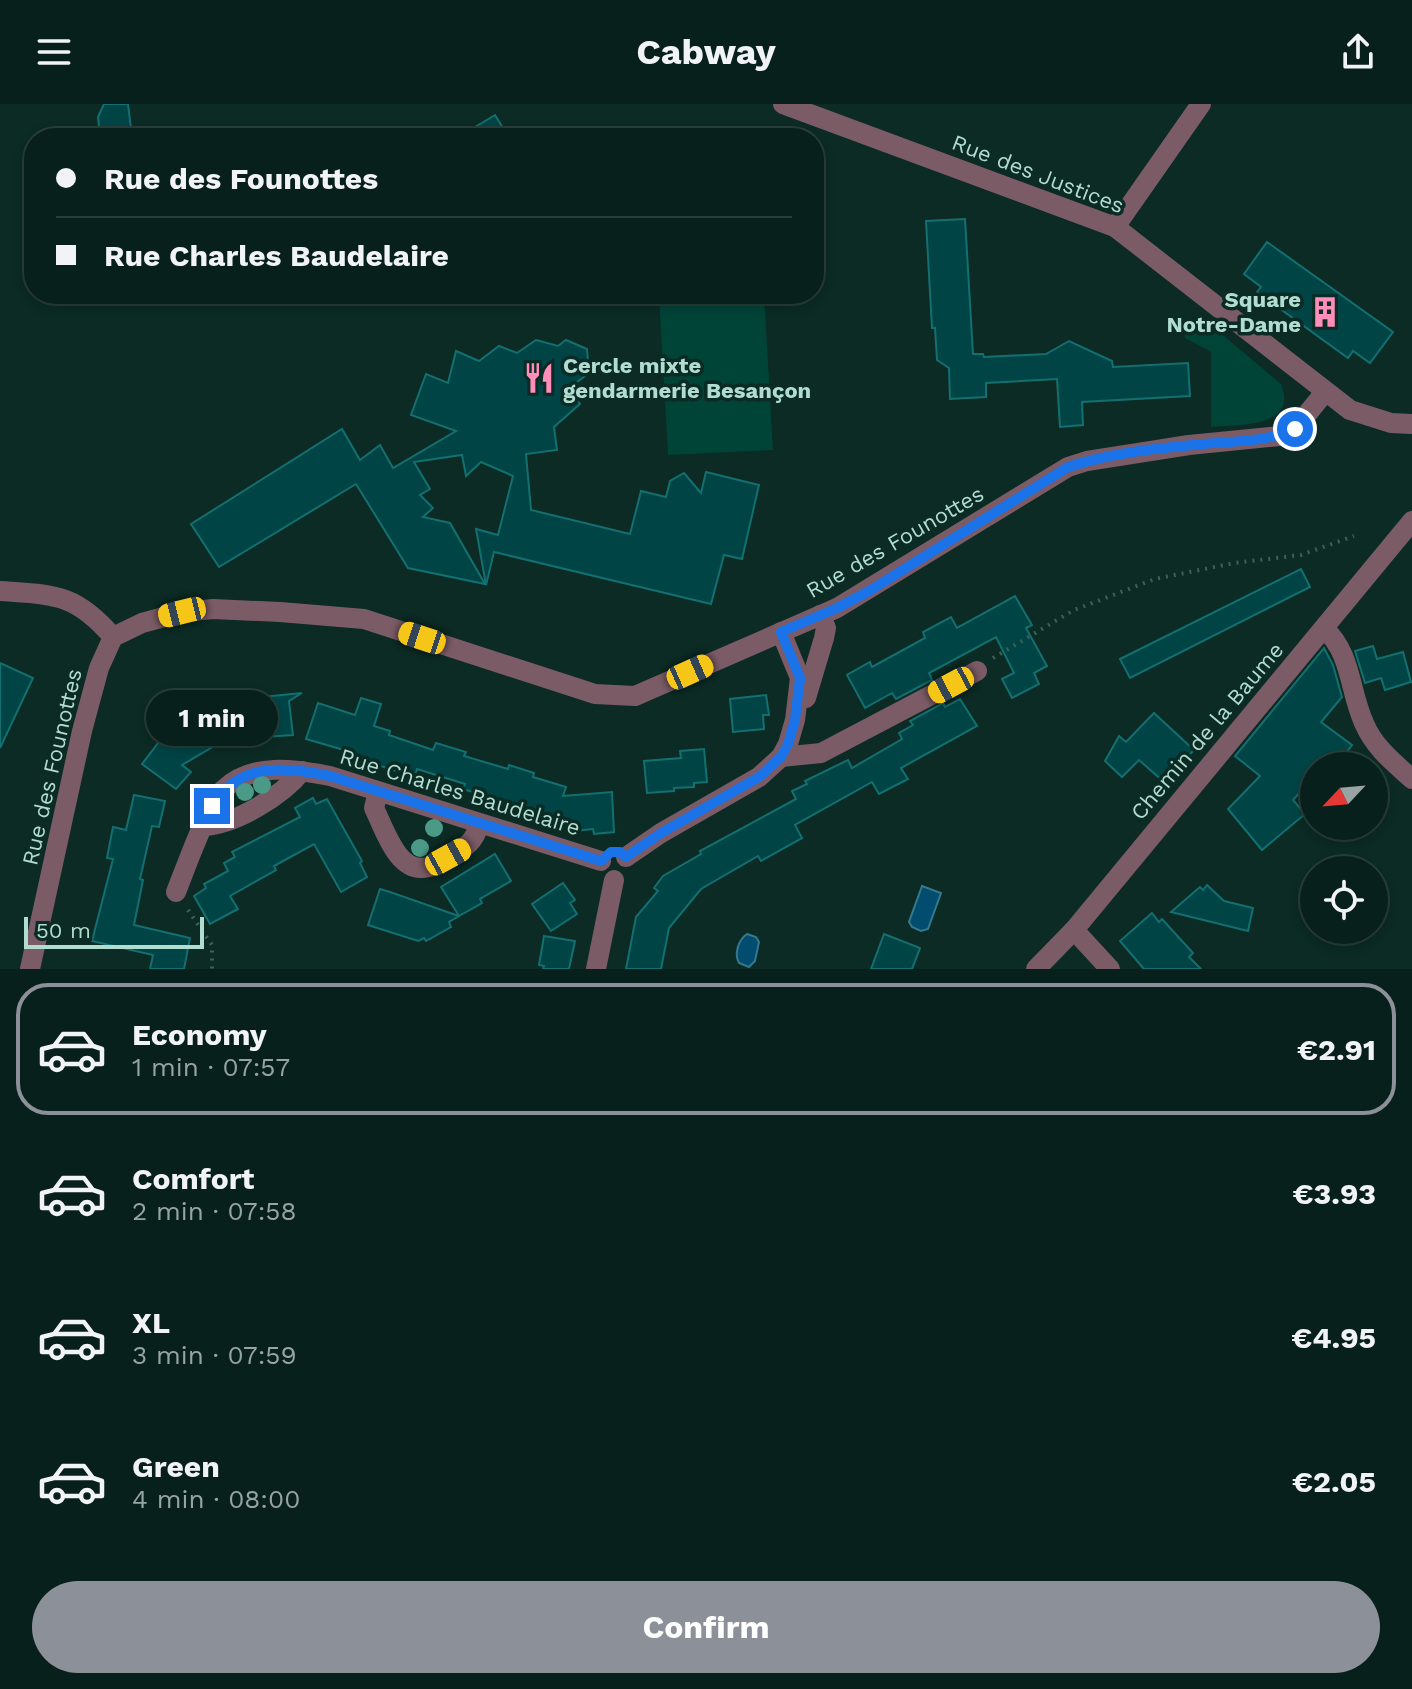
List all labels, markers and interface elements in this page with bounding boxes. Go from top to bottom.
icon: menu [32,30,76,74]
icon: share [1336,30,1380,74]
text: Cabway [636,31,776,73]
street label: Rue des Justices [948,130,1128,218]
text: Rue des Founottes [104,161,378,196]
text: Rue Charles Baudelaire [104,238,449,273]
place label: Square Notre-Dame [1167,287,1301,337]
building icon: Square Notre-Dame [1308,295,1342,329]
place label: Cercle mixte gendarmerie Besançon [563,353,811,403]
restaurant icon: Cercle mixte gendarmerie Besançon [522,361,556,395]
route start [1277,411,1313,447]
street label: Rue des Founottes [802,481,988,603]
car [156,595,208,629]
car [395,619,449,657]
street label: Chemin de la Baume [1126,637,1288,825]
car [663,651,717,693]
car [924,663,978,707]
street label: Rue des Founottes [17,666,87,868]
callout: 1 min [146,690,278,746]
text: 1 min [179,703,245,733]
street label: Rue Charles Baudelaire [337,743,583,841]
north arrow [1300,752,1388,840]
map controls [1300,752,1388,944]
route end [194,788,230,824]
car [421,835,475,879]
button: locate [1300,856,1388,944]
scale bar [24,913,204,949]
text: 50 m [36,918,91,943]
icon: car [36,1013,108,1085]
text: Economy [132,1017,267,1052]
text: €2.91 [1297,1032,1376,1067]
text: 1 min · 07:57 [132,1052,290,1082]
icon: car [36,1157,108,1229]
text: Comfort [132,1161,254,1196]
text: €3.93 [1292,1176,1376,1211]
text: 2 min · 07:58 [132,1196,297,1226]
icon: car [36,1301,108,1373]
text: XL [132,1305,170,1340]
text: €4.95 [1291,1320,1376,1355]
text: 3 min · 07:59 [132,1340,297,1370]
icon: car [36,1445,108,1517]
text: Green [132,1449,220,1484]
text: €2.05 [1292,1464,1376,1499]
text: 4 min · 08:00 [132,1484,300,1514]
button: Confirm [32,1581,1380,1673]

